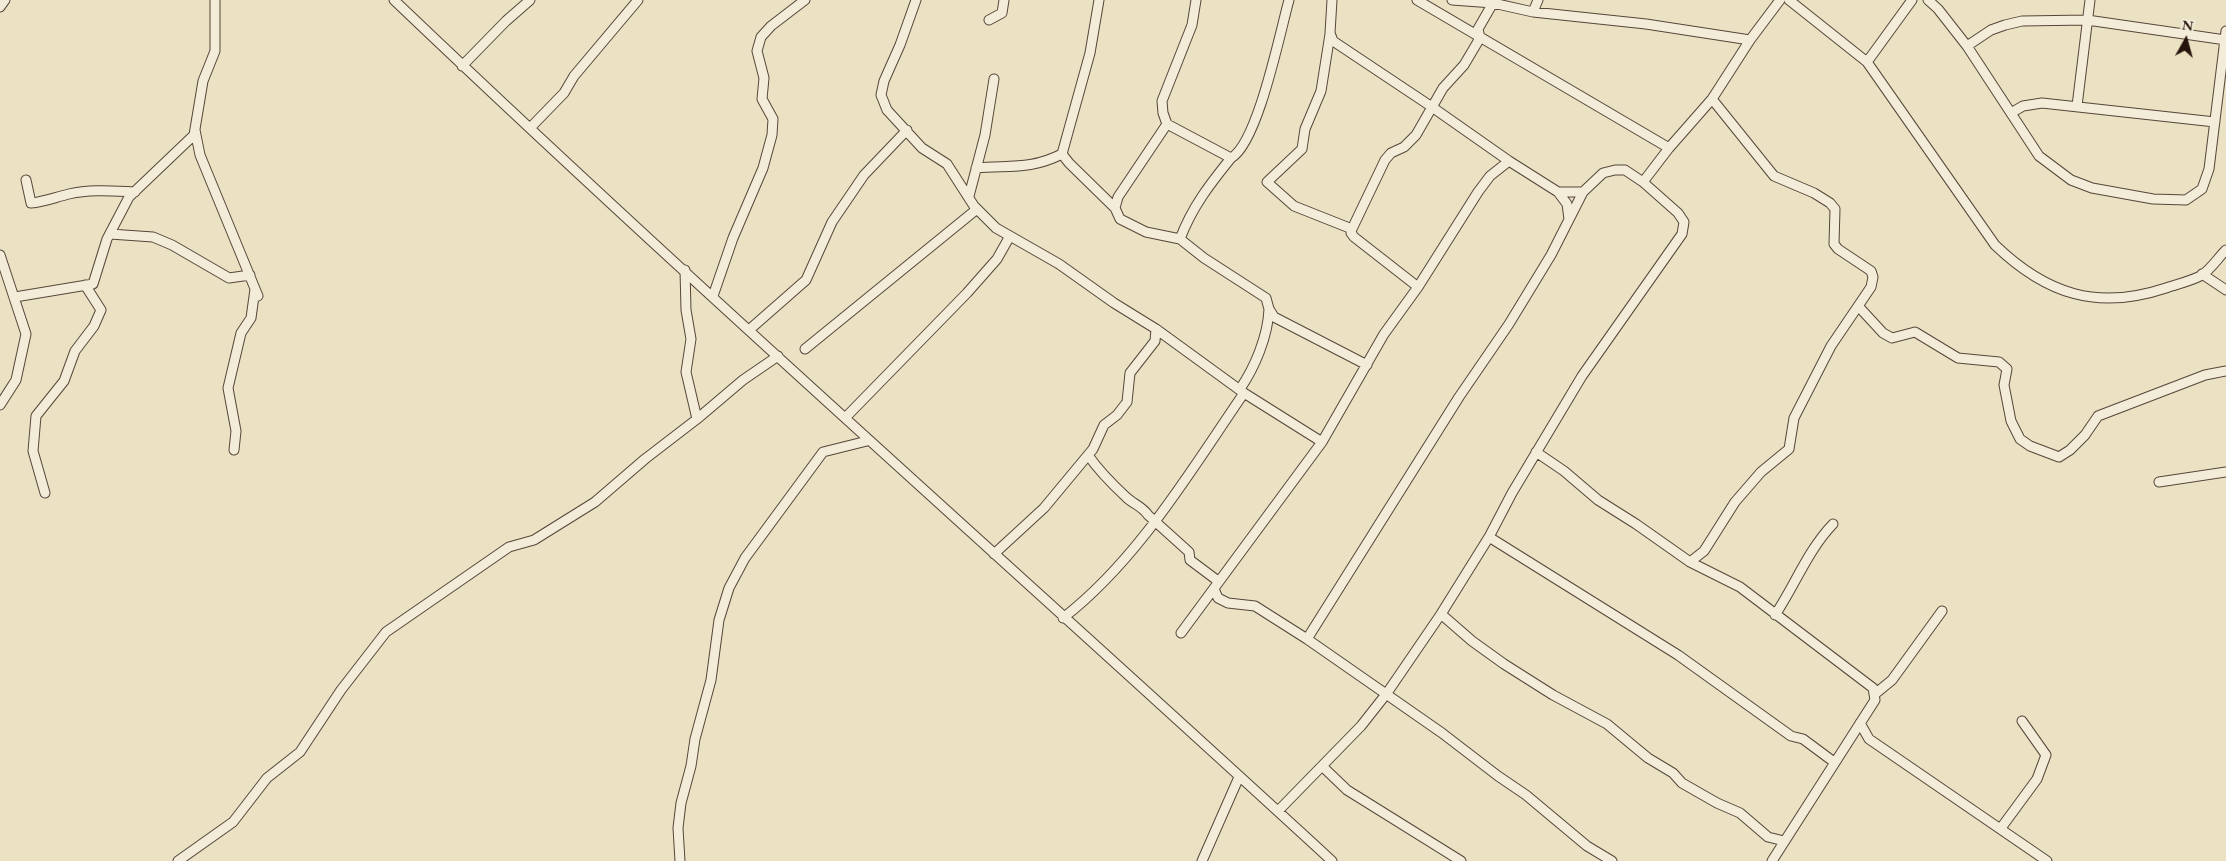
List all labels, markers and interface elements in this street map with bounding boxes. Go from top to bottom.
north arrow [2161,15,2211,65]
text: N [2181,15,2195,35]

